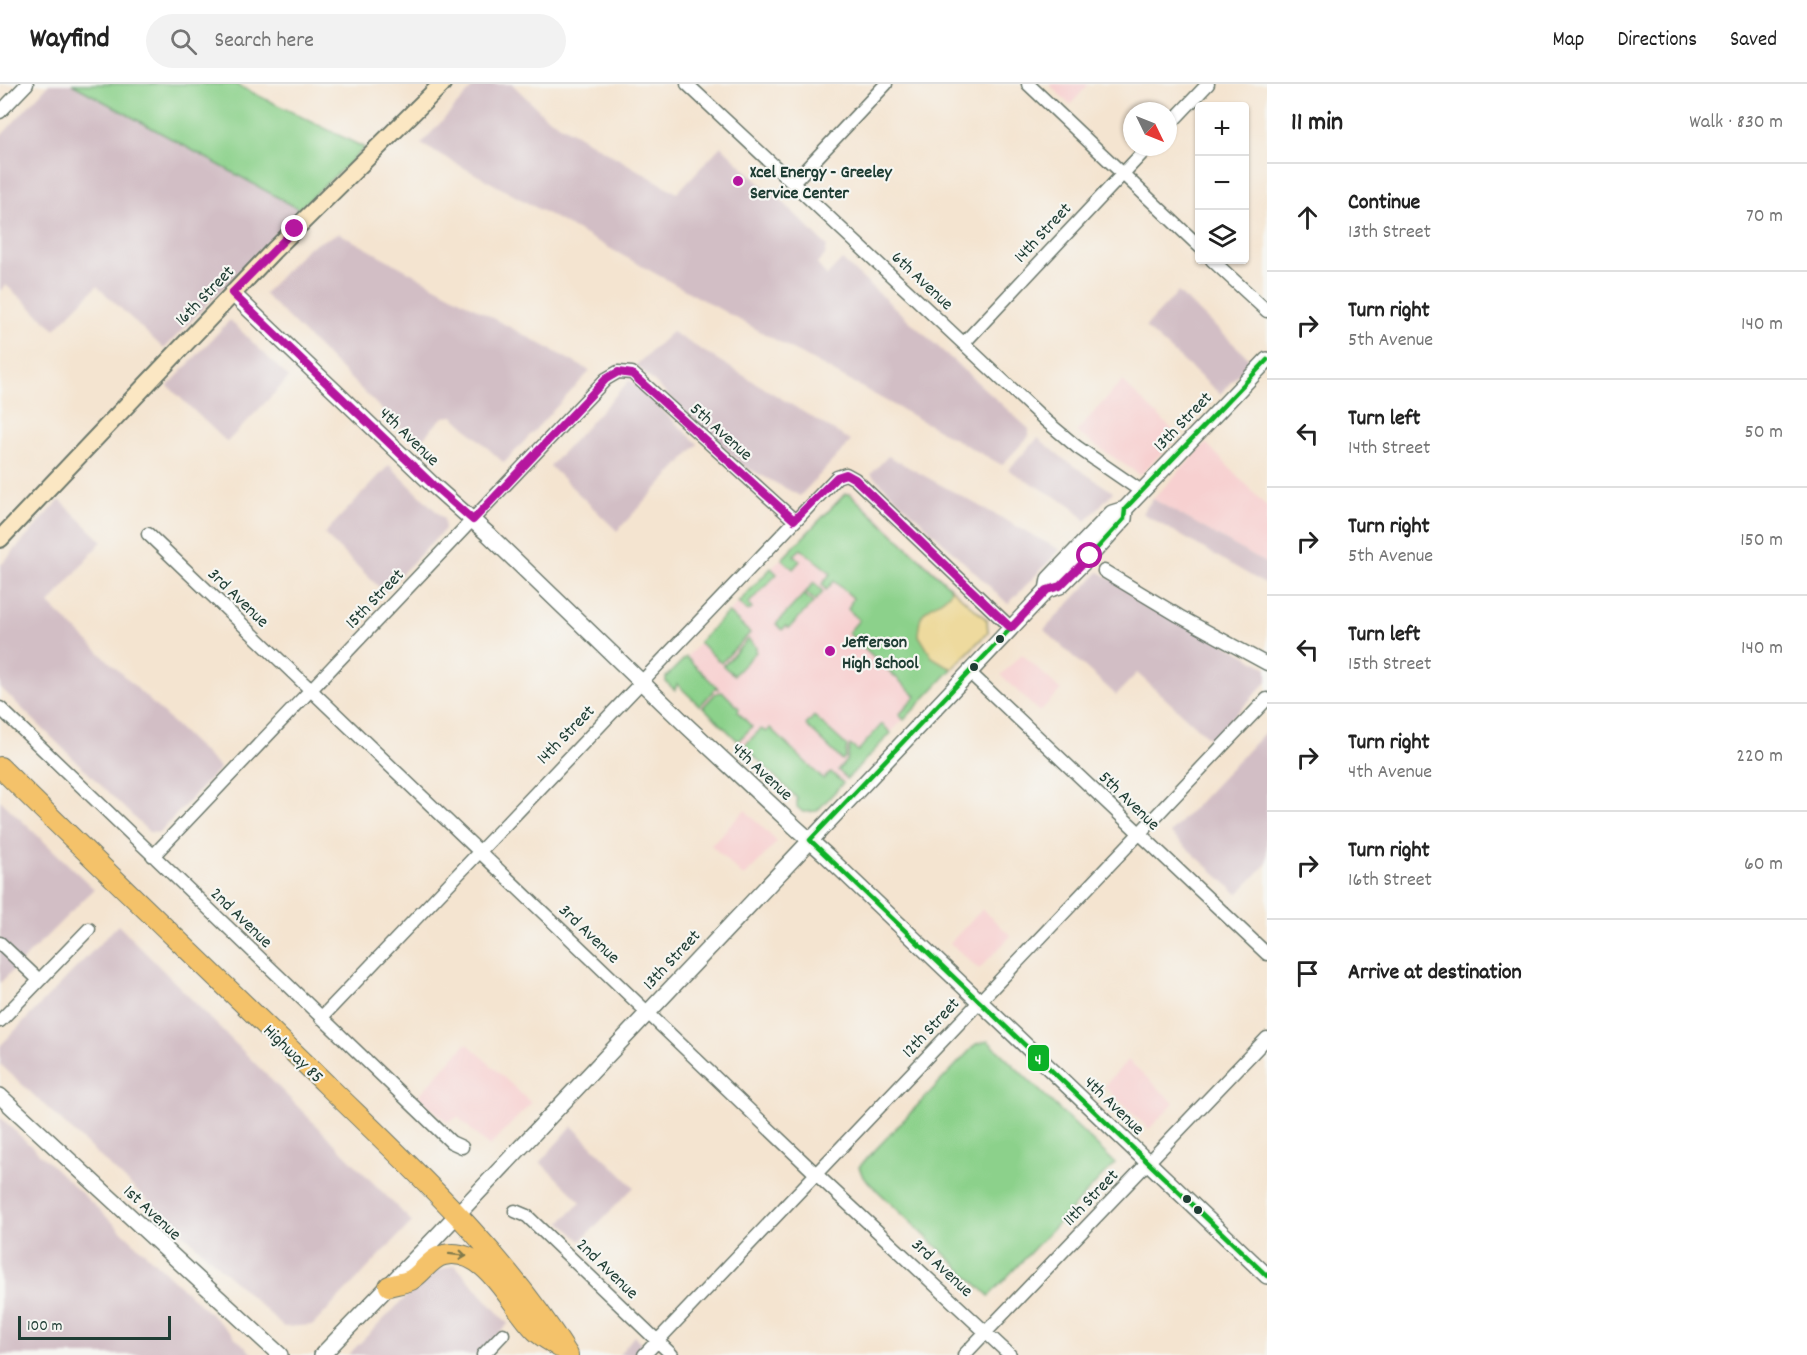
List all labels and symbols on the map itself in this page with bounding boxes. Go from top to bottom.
north arrow [1123,102,1177,156]
place label: Xcel Energy - Greeley Service Center [750,161,892,207]
marker: Xcel Energy - Greeley Service Center [731,174,745,188]
street label: 14th Street [1009,198,1078,269]
route end [281,215,307,241]
street label: 6th Avenue [885,246,958,317]
street label: 16th Street [171,261,241,333]
street label: 13th Street [1149,387,1219,458]
street label: 5th Avenue [684,398,757,468]
street label: 4th Avenue [372,403,444,473]
route start [1076,542,1102,568]
street label: 3rd Avenue [201,563,274,634]
street label: 15th Street [341,564,411,635]
place label: Jefferson High School [842,631,919,677]
unlabelled marker [994,633,1006,645]
marker: Jefferson High School [823,644,837,658]
unlabelled marker [968,661,980,673]
street label: 14th Street [532,700,602,771]
street label: 4th Avenue [725,738,798,808]
street label: 5th Avenue [1092,766,1165,837]
street label: 2nd Avenue [204,883,277,955]
street label: 3rd Avenue [552,899,625,970]
street label: 13th Street [638,925,708,997]
street label: 12th Street [897,993,967,1064]
street label: Highway 85 [256,1020,328,1090]
line badge: 4 [1027,1044,1050,1072]
text: 4 [1035,1049,1041,1072]
street label: 4th Avenue [1077,1072,1149,1142]
street label: 11th Street [1058,1164,1126,1233]
street label: 1st Avenue [117,1180,186,1247]
unlabelled marker [1181,1193,1193,1205]
unlabelled marker [1192,1204,1204,1216]
street label: 2nd Avenue [570,1234,643,1306]
street label: 3rd Avenue [905,1234,978,1304]
one-way arrow [448,1250,467,1261]
scale bar [18,1313,171,1340]

